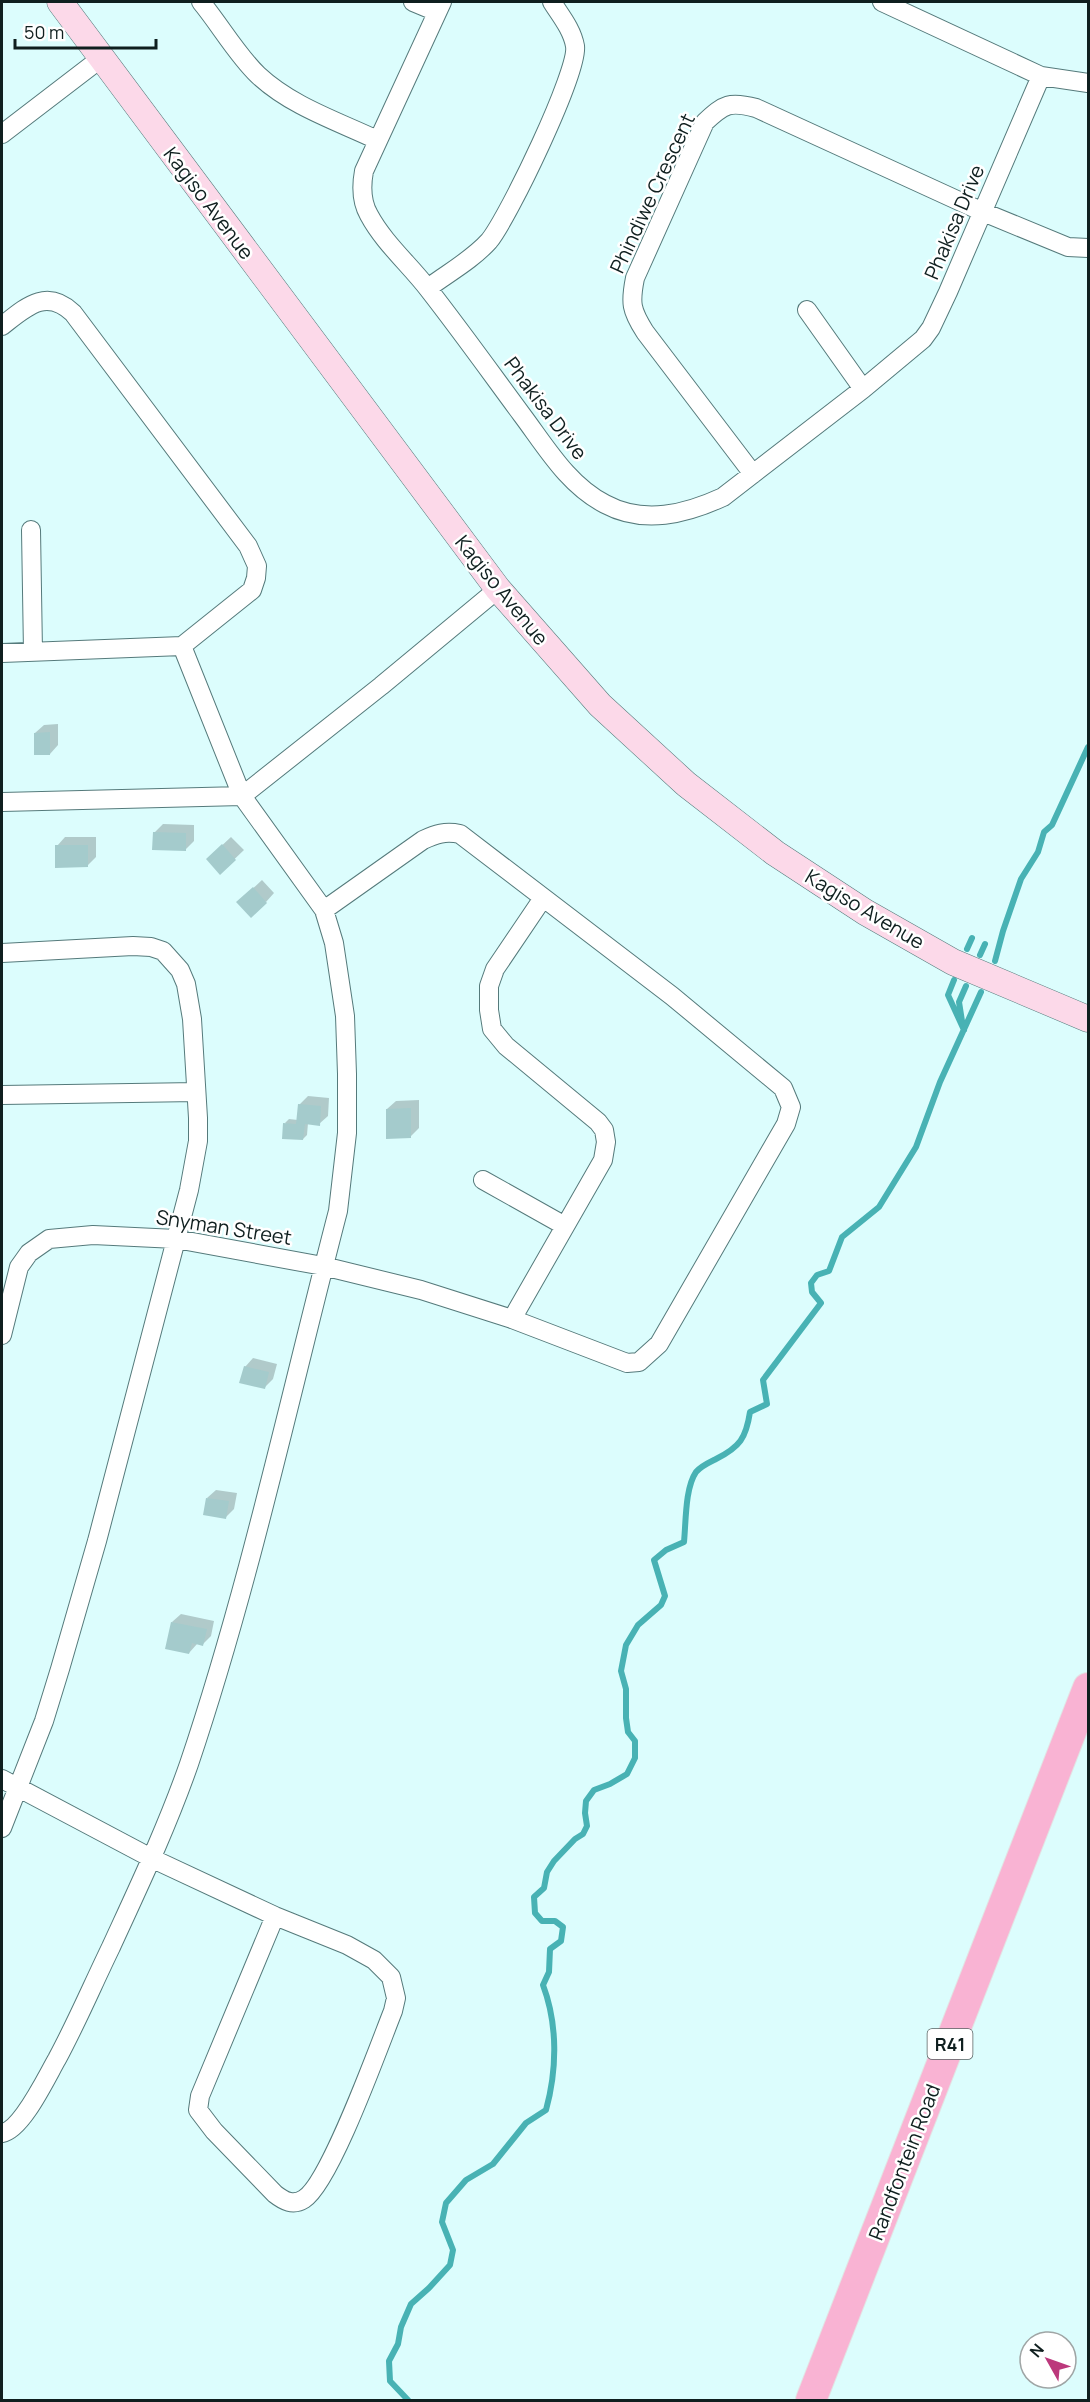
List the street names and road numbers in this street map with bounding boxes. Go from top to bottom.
street label: Phindiwe Crescent [603,109,701,277]
street label: Kagiso Avenue [158,141,260,265]
street label: Phakisa Drive [918,161,990,283]
street label: Phakisa Drive [498,351,594,465]
street label: Kagiso Avenue [449,529,555,651]
street label: Kagiso Avenue [800,863,930,955]
street label: Snyman Street [154,1203,294,1251]
road number: R41 [928,2029,972,2059]
street label: Randfontein Road [862,2080,946,2244]

